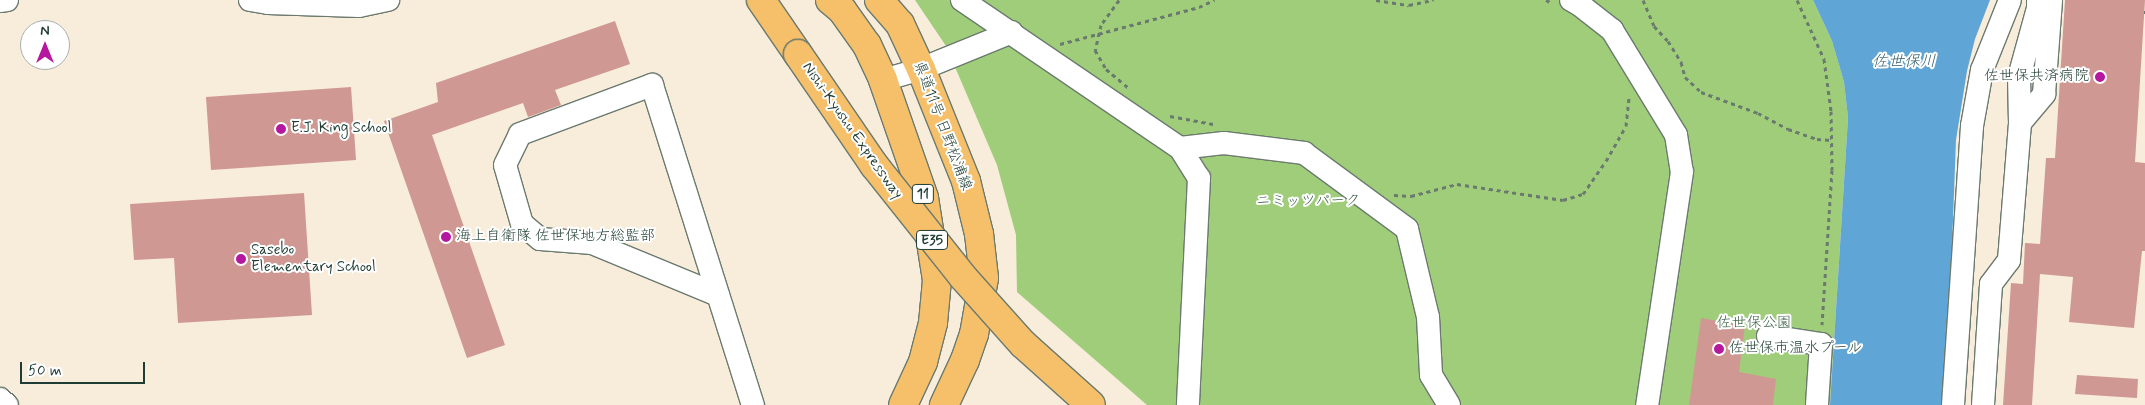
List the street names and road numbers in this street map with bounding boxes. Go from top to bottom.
street label: Nishi-Kyushu Expressway [798,59,906,203]
street label: 県道11号 日野松浦線 [909,59,975,193]
road number: 11 [912,182,934,205]
road number: E35 [916,228,948,252]

